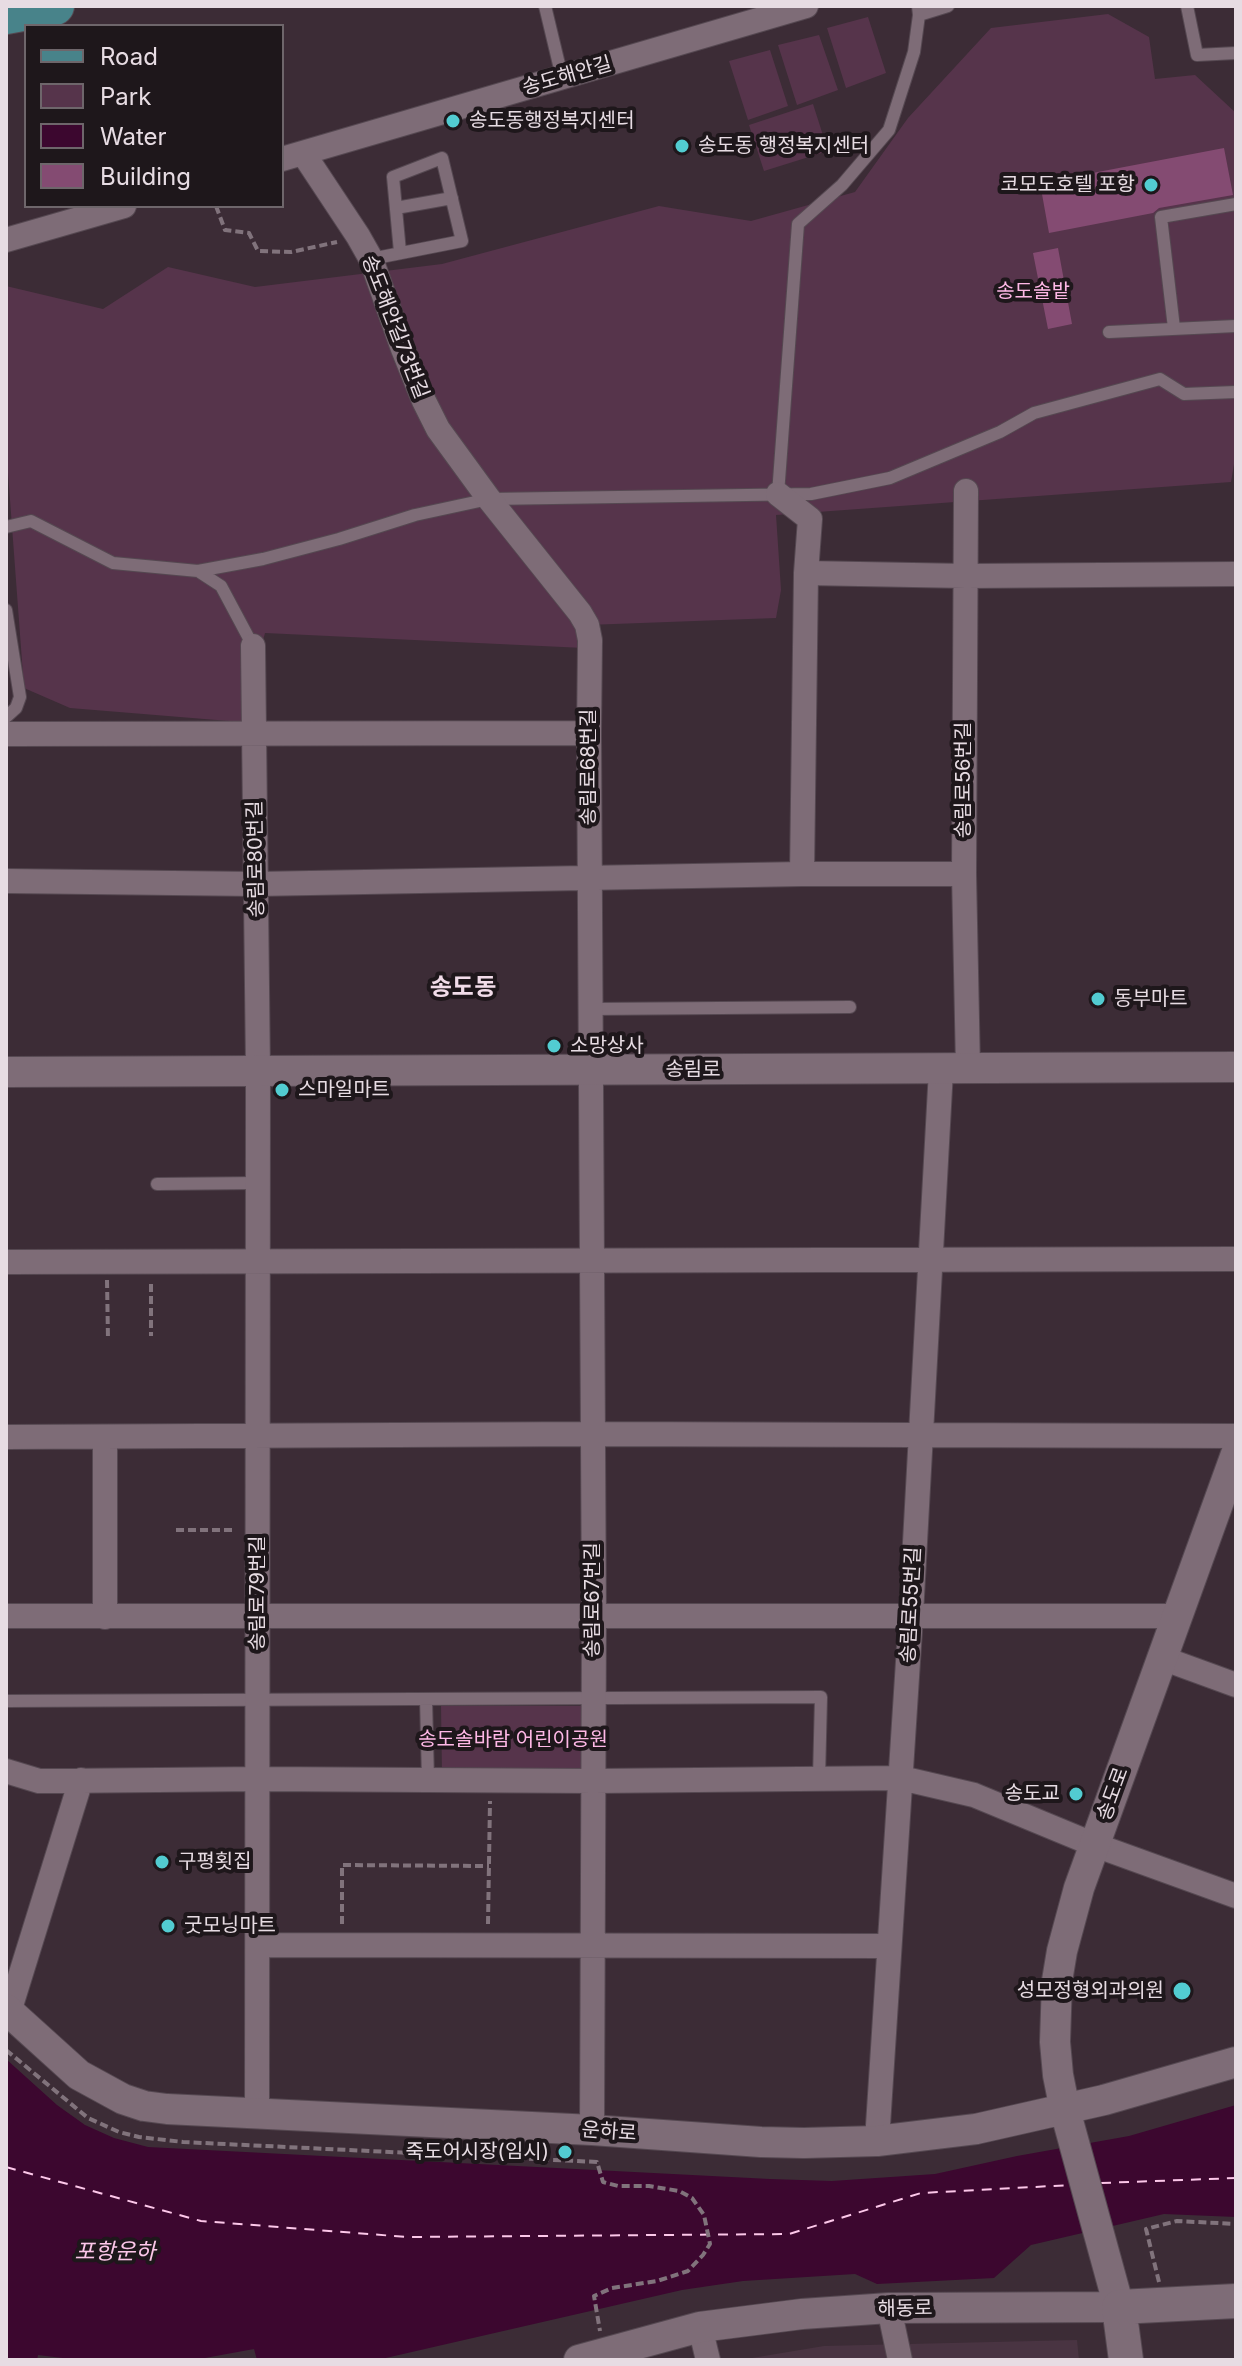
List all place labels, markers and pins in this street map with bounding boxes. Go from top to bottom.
place label: 송도동행정복지센터 [469,109,635,133]
marker: 송도동행정복지센터 [444,112,462,130]
place label: 송도동 행정복지센터 [698,134,869,158]
marker: 송도동 행정복지센터 [673,137,691,155]
place label: 코모도호텔 포항 [1001,173,1135,197]
marker: 코모도호텔 포항 [1142,176,1160,194]
place label: 동부마트 [1114,987,1188,1011]
marker: 동부마트 [1089,990,1107,1008]
place label: 소망상사 [570,1034,644,1058]
marker: 소망상사 [545,1037,563,1055]
place label: 스마일마트 [298,1078,390,1102]
marker: 스마일마트 [273,1081,291,1099]
place label: 송도교 [1005,1782,1060,1806]
marker: 송도교 [1067,1785,1085,1803]
place label: 구평횟집 [178,1850,252,1874]
marker: 구평횟집 [153,1853,171,1871]
place label: 굿모닝마트 [184,1914,276,1938]
marker: 굿모닝마트 [159,1917,177,1935]
place label: 성모정형외과의원 [1017,1979,1164,2003]
marker: 성모정형외과의원 [1171,1980,1193,2002]
place label: 죽도어시장(임시) [406,2140,549,2164]
marker: 죽도어시장(임시) [556,2143,574,2161]

